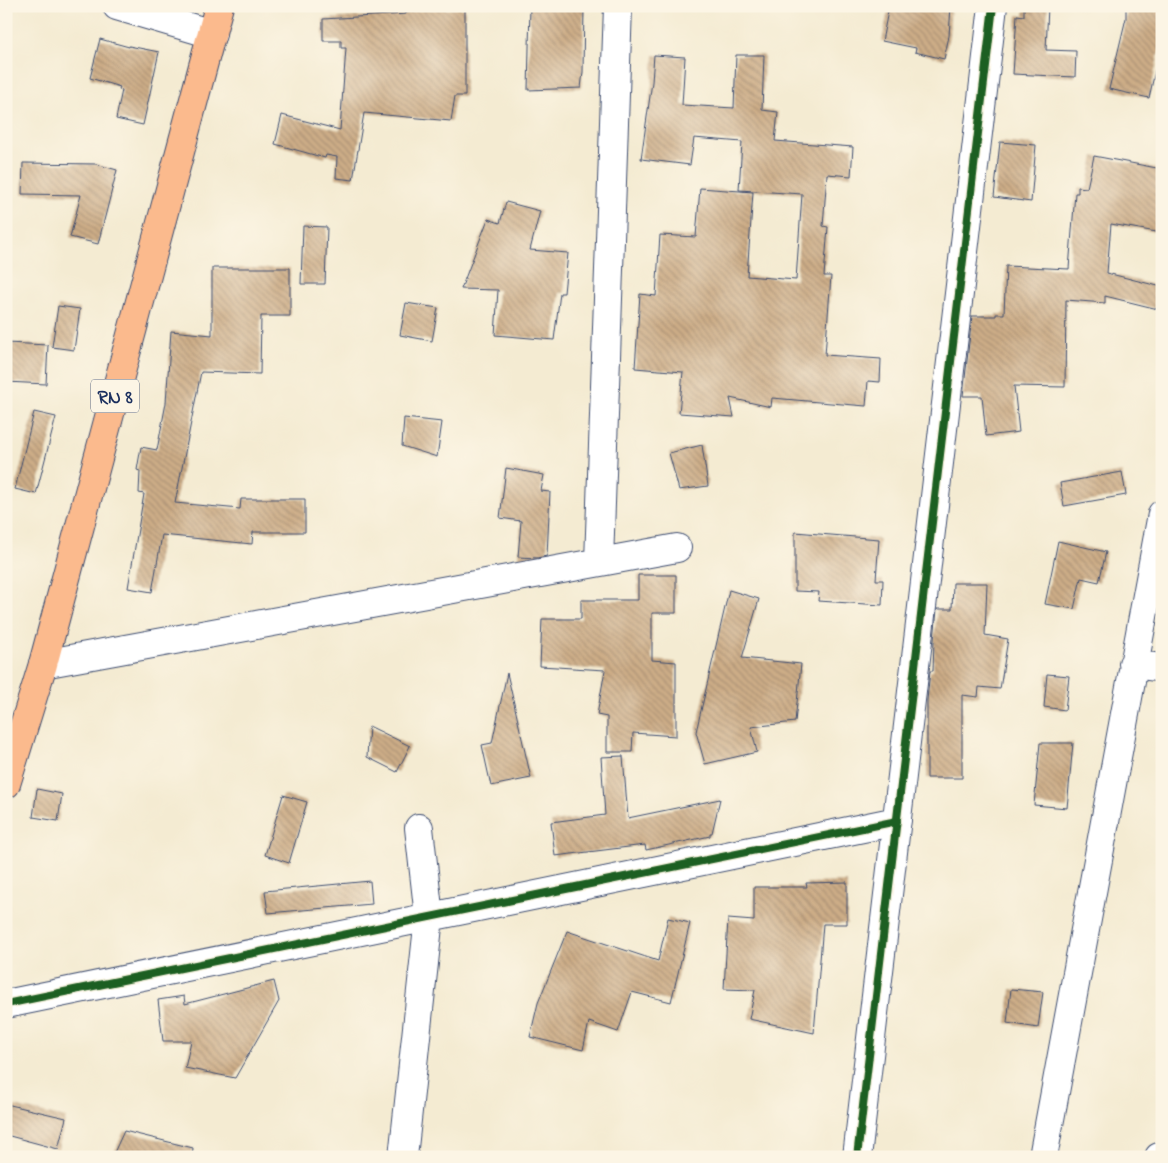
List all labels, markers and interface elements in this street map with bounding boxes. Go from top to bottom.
road number: RN 8 [91,380,139,412]

